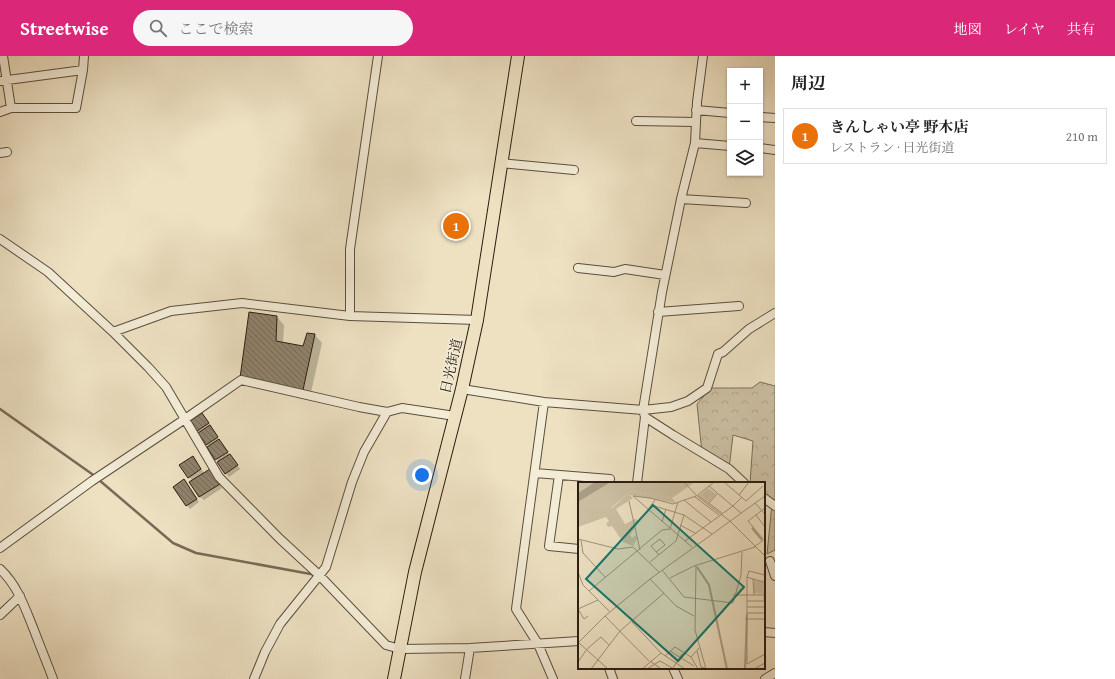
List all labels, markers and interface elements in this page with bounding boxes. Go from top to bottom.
search box [133,10,413,46]
text: Streetwise [20,14,109,42]
icon: search [147,17,169,39]
text: ここで検索 [179,18,254,39]
text: 地図 [954,19,982,39]
text: レイヤ [1004,19,1045,39]
text: 共有 [1067,19,1095,39]
map controls [727,68,763,176]
button: + [727,68,763,104]
text: 周辺 [791,70,825,95]
button: − [727,104,763,140]
text: きんしゃい亭 野木店 [830,116,968,137]
text: 1 [802,127,808,146]
text: 210 m [1066,127,1098,146]
text: レストラン · 日光街道 [830,138,955,157]
button: layers [727,140,763,176]
pin: 1 [443,211,469,241]
street label: 日光街道 [435,336,467,396]
your location [412,465,432,485]
inset map [578,482,765,669]

